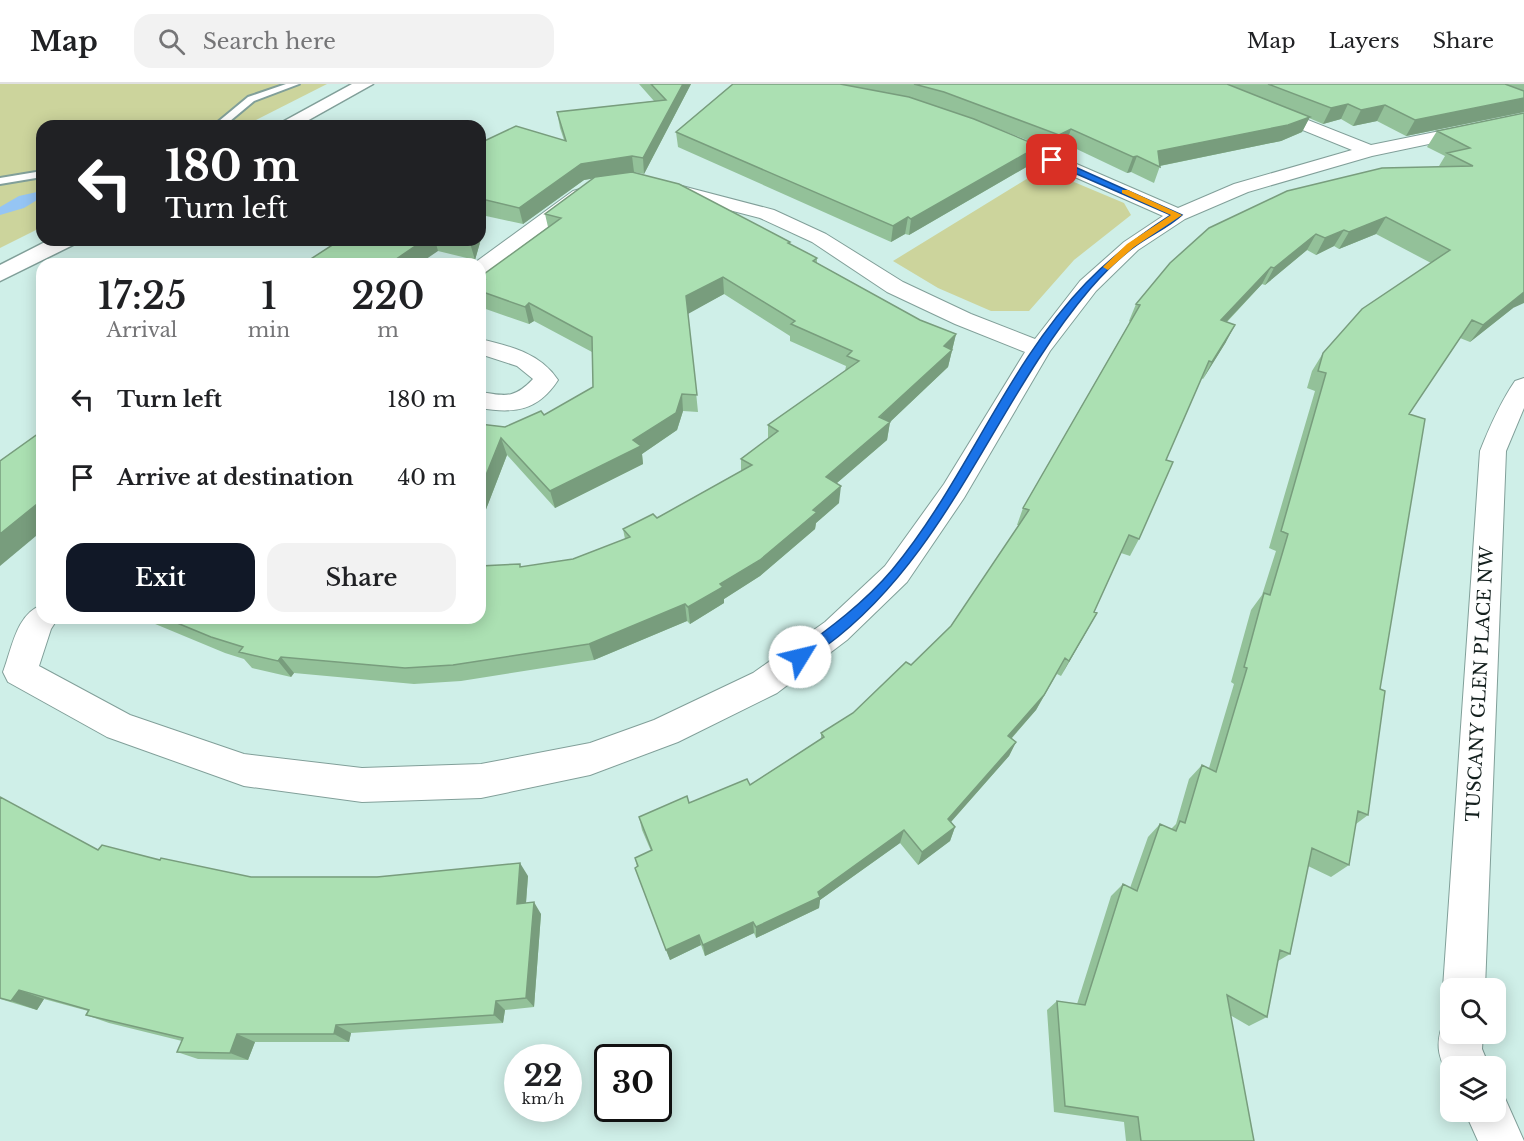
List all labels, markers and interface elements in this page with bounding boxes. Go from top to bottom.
search box [134,14,554,68]
text: Map [30,24,98,59]
icon: search [155,25,188,58]
text: Search here [203,28,336,55]
text: Map [1247,28,1296,54]
text: Layers [1329,28,1400,54]
text: Share [1433,28,1494,54]
pin [1026,134,1077,185]
text: 180 m [165,140,299,192]
icon: arrive [1035,143,1068,176]
icon: left [66,144,144,222]
text: Turn left [165,192,288,225]
text: 17:25 [98,274,186,319]
text: 1 [261,274,277,319]
text: 220 [352,274,424,319]
text: Arrival [107,318,177,342]
text: min [248,318,290,342]
text: m [377,318,399,342]
icon: left [66,383,99,416]
text: Turn left [117,386,222,413]
text: 180 m [387,386,456,413]
icon: arrive [66,461,99,494]
text: Arrive at destination [117,464,354,491]
text: 40 m [398,464,456,491]
button: Exit [66,543,255,612]
button: Share [267,543,456,612]
street label: TUSCANY GLEN PLACE NW [1462,545,1498,822]
position arrow [768,625,832,689]
map controls [1440,978,1506,1122]
button: search [1440,978,1506,1044]
speed limit sign: 30 [594,1044,672,1122]
button: layers [1440,1056,1506,1122]
text: 22 [523,1057,563,1094]
text: km/h [522,1089,564,1108]

